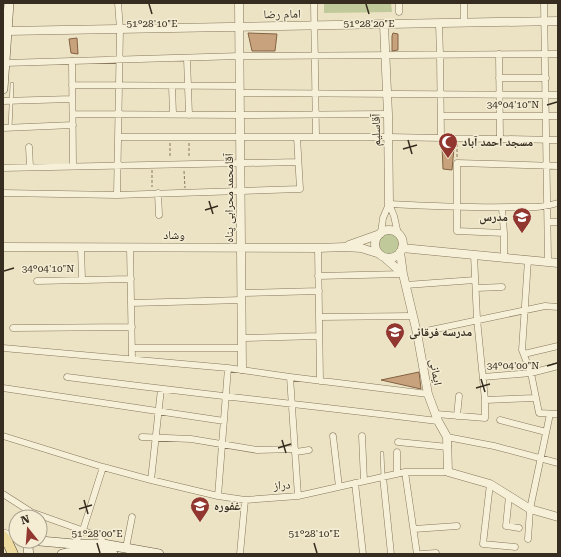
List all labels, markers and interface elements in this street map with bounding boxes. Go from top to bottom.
street label: امام رضا [263,7,301,22]
text: 51°28'10"E [126,18,178,29]
text: 51°28'20"E [343,18,395,29]
text: 34°04'10"N [487,99,539,110]
street label: آقاسلیم [369,113,384,146]
mosque icon: مسجد احمد آباد [437,131,459,159]
place label: مسجد احمد آباد [462,135,533,149]
street label: آقامحمد محرابی پناه [222,152,236,243]
school or university icon: مدرس [511,206,533,234]
place label: مدرس [479,210,508,225]
street label: وشاد [163,228,185,242]
text: 34°04'10"N [22,263,74,274]
school or university icon: مدرسه فرقانی [384,321,406,349]
place label: مدرسه فرقانی [409,325,472,340]
street label: ایمانی [427,358,445,386]
text: 34°04'00"N [487,360,539,371]
street label: دراز [272,477,291,493]
school or university icon: غفوره [189,495,211,523]
place label: غفوره [214,499,241,513]
north arrow [8,509,48,549]
text: N [19,512,32,527]
text: 51°28'00"E [71,528,123,539]
text: 51°28'10"E [288,528,340,539]

